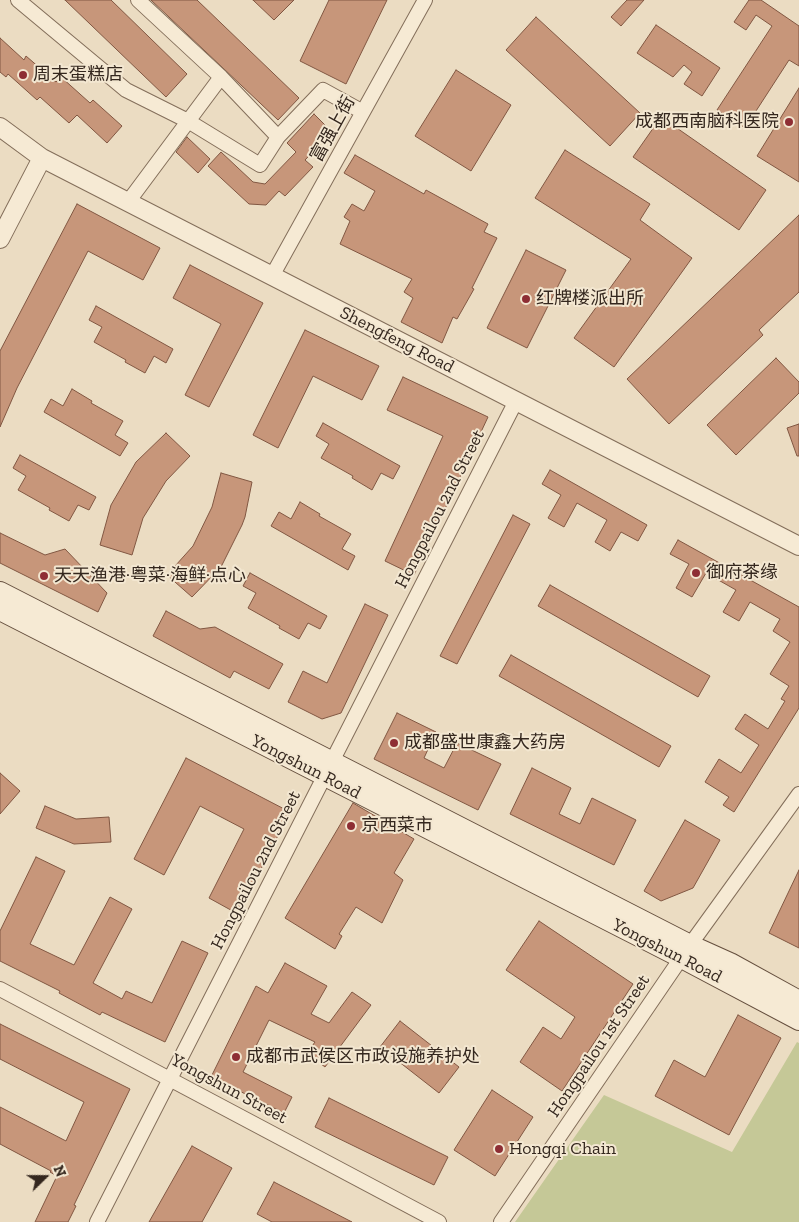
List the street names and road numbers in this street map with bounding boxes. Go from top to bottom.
street label: 富强上街 [306,92,360,166]
street label: Shengfeng Road [336,302,458,378]
street label: Hongpailou 2nd Street [391,426,489,592]
street label: Yongshun Road [248,730,364,804]
street label: Hongpailou 2nd Street [207,787,305,953]
street label: Yongshun Road [609,914,725,988]
street label: Hongpailou 1st Street [543,971,655,1121]
street label: Yongshun Street [167,1049,291,1129]

